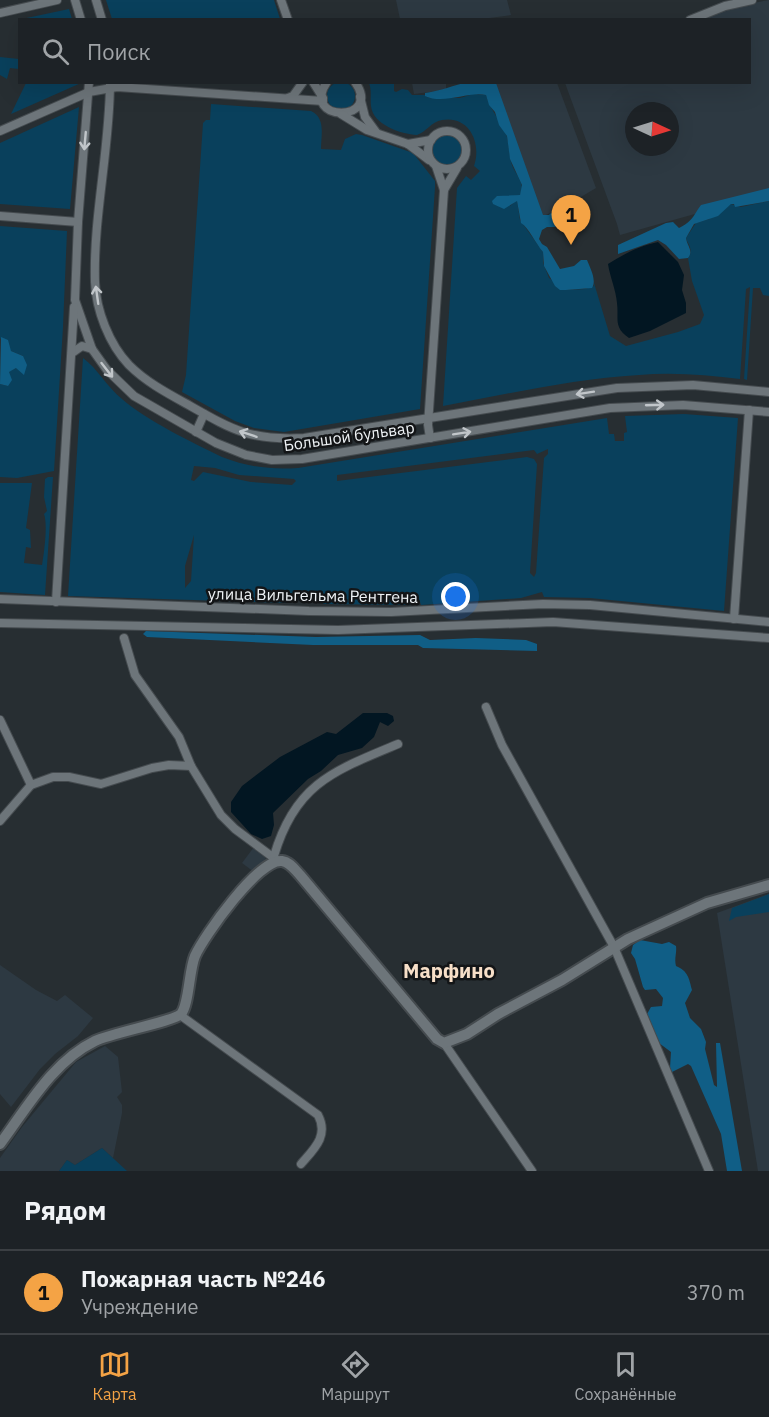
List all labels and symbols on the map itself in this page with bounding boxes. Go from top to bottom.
north arrow [625,102,679,156]
one-way arrow [79,130,90,150]
pin: 1 [552,196,590,245]
one-way arrow [91,286,102,305]
one-way arrow [101,361,113,377]
one-way arrow [576,388,596,399]
one-way arrow [645,400,665,411]
street label: Большой бульвар [282,417,416,455]
one-way arrow [452,427,472,438]
one-way arrow [239,428,258,439]
your location [441,582,470,611]
street label: улица Вильгельма Рентгена [208,583,419,607]
district label: Марфино [403,957,495,984]

